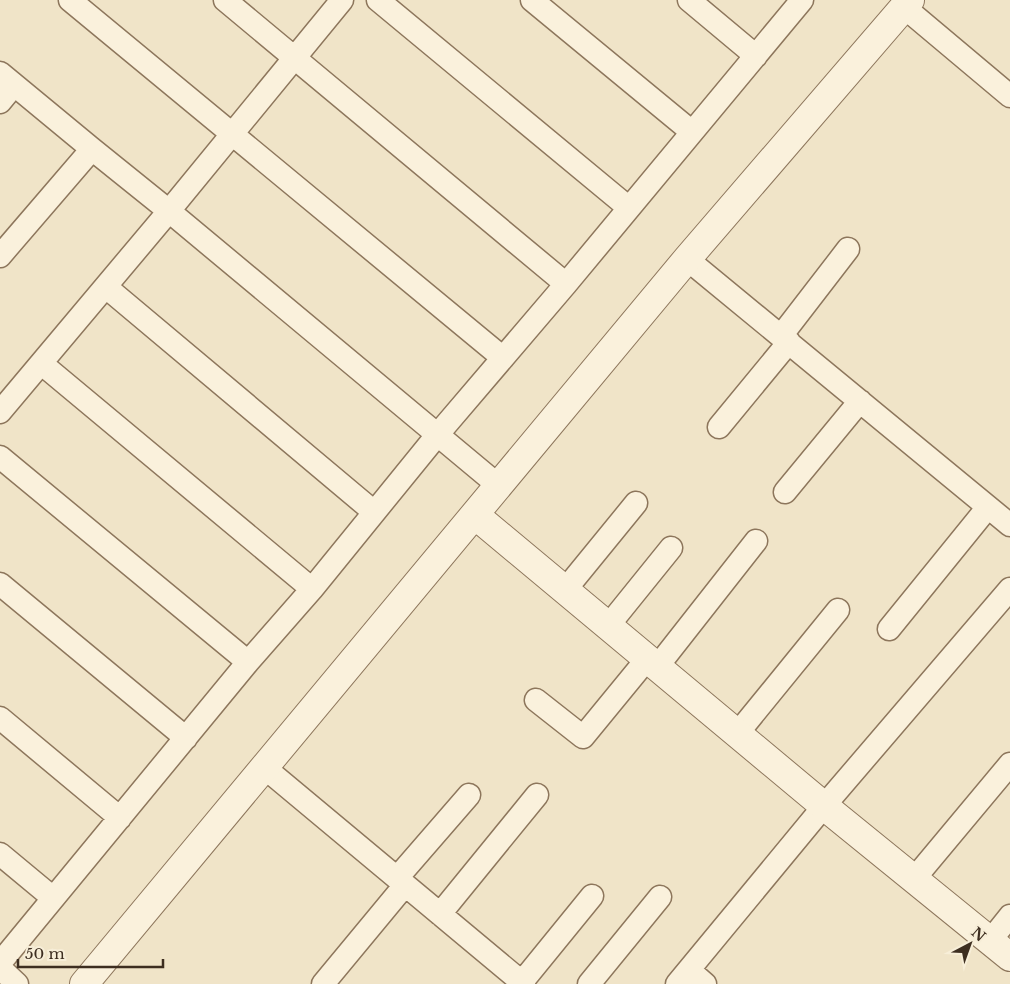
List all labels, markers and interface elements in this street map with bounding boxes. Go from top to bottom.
north arrow [945,919,995,969]
text: N [968,923,989,945]
scale bar [18,936,162,968]
text: 50 m [25,944,65,963]

